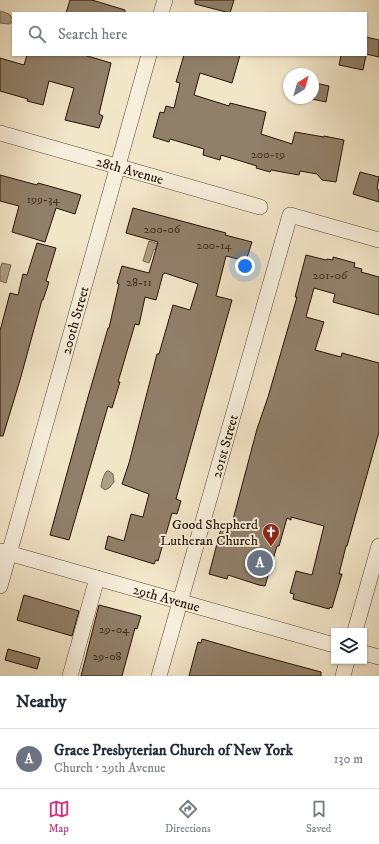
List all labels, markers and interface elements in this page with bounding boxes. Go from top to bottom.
search box [12,12,367,56]
icon: search [26,23,48,45]
text: Search here [58,25,127,44]
north arrow [283,68,319,104]
house number: 200-19 [251,147,285,162]
street label: 28th Avenue [94,153,165,189]
house number: 199-34 [27,192,60,207]
house number: 200-06 [144,222,181,237]
house number: 200-14 [197,238,233,253]
your location [235,256,255,276]
house number: 201-06 [313,268,348,283]
house number: 28-11 [126,275,152,290]
street label: 200th Street [57,284,94,357]
street label: 201st Street [208,412,243,480]
place label: Good Shepherd Lutheran Church [160,516,259,550]
church icon: Good Shepherd Lutheran Church [261,522,281,547]
pin: A [247,548,273,578]
street label: 29th Avenue [131,581,202,617]
house number: 29-04 [99,622,130,637]
map controls [331,628,367,664]
button: layers [331,628,367,664]
house number: 29-08 [92,649,122,664]
text: Nearby [16,691,66,713]
text: Grace Presbyterian Church of New York [54,741,293,760]
text: A [25,751,33,767]
text: 130 m [334,751,363,767]
text: Church · 29th Avenue [54,760,166,776]
tab: Map [48,798,70,836]
tab: Directions [165,798,211,836]
tab: Saved [306,798,331,836]

